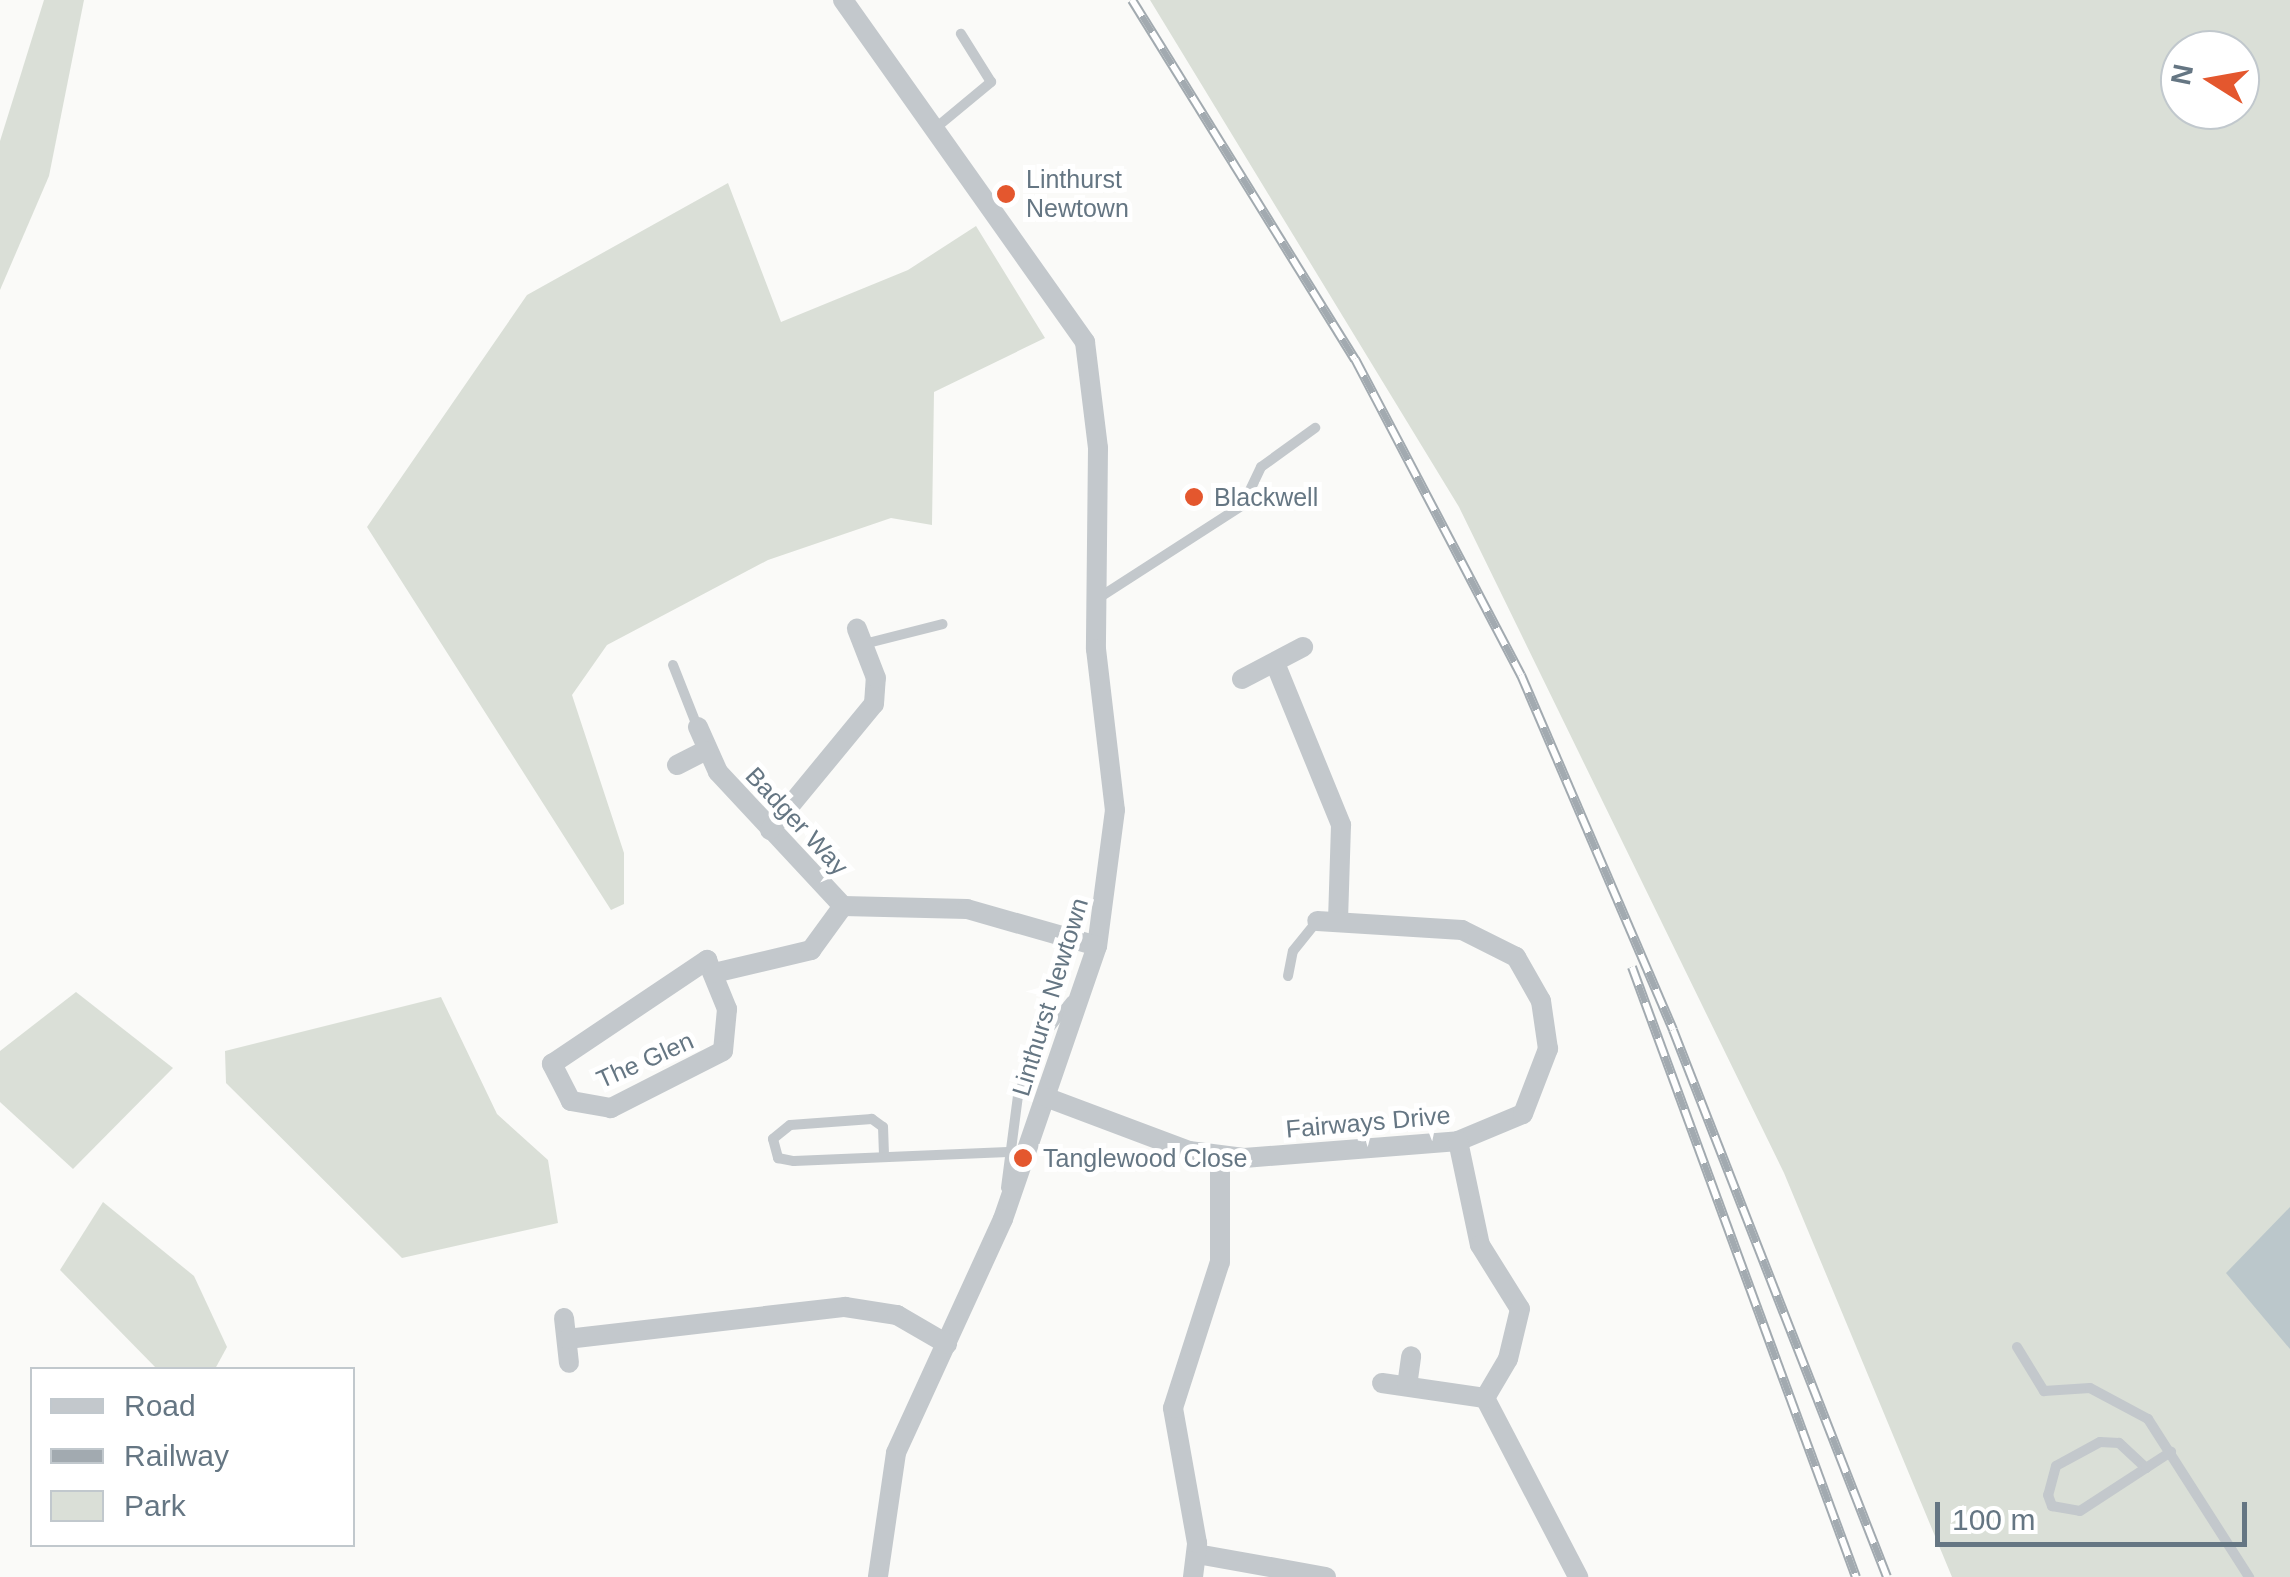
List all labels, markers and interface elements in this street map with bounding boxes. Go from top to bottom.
north arrow [2160,30,2260,130]
text: N [2165,62,2199,87]
place label: Linthurst Newtown [1026,165,1129,224]
marker: Linthurst Newtown [995,183,1017,205]
place label: Blackwell [1214,482,1318,512]
marker: Blackwell [1183,486,1205,508]
street label: Badger Way [739,761,855,881]
street label: Linthurst Newtown [1006,894,1094,1100]
street label: The Glen [592,1025,698,1095]
street label: Fairways Drive [1284,1100,1452,1144]
place label: Tanglewood Close [1043,1143,1247,1173]
marker: Tanglewood Close [1012,1147,1034,1169]
legend [30,1367,355,1547]
text: Road [124,1389,196,1422]
text: Railway [124,1439,229,1472]
scale bar [1940,1482,2252,1544]
text: Park [124,1489,186,1522]
text: 100 m [1952,1503,2035,1536]

